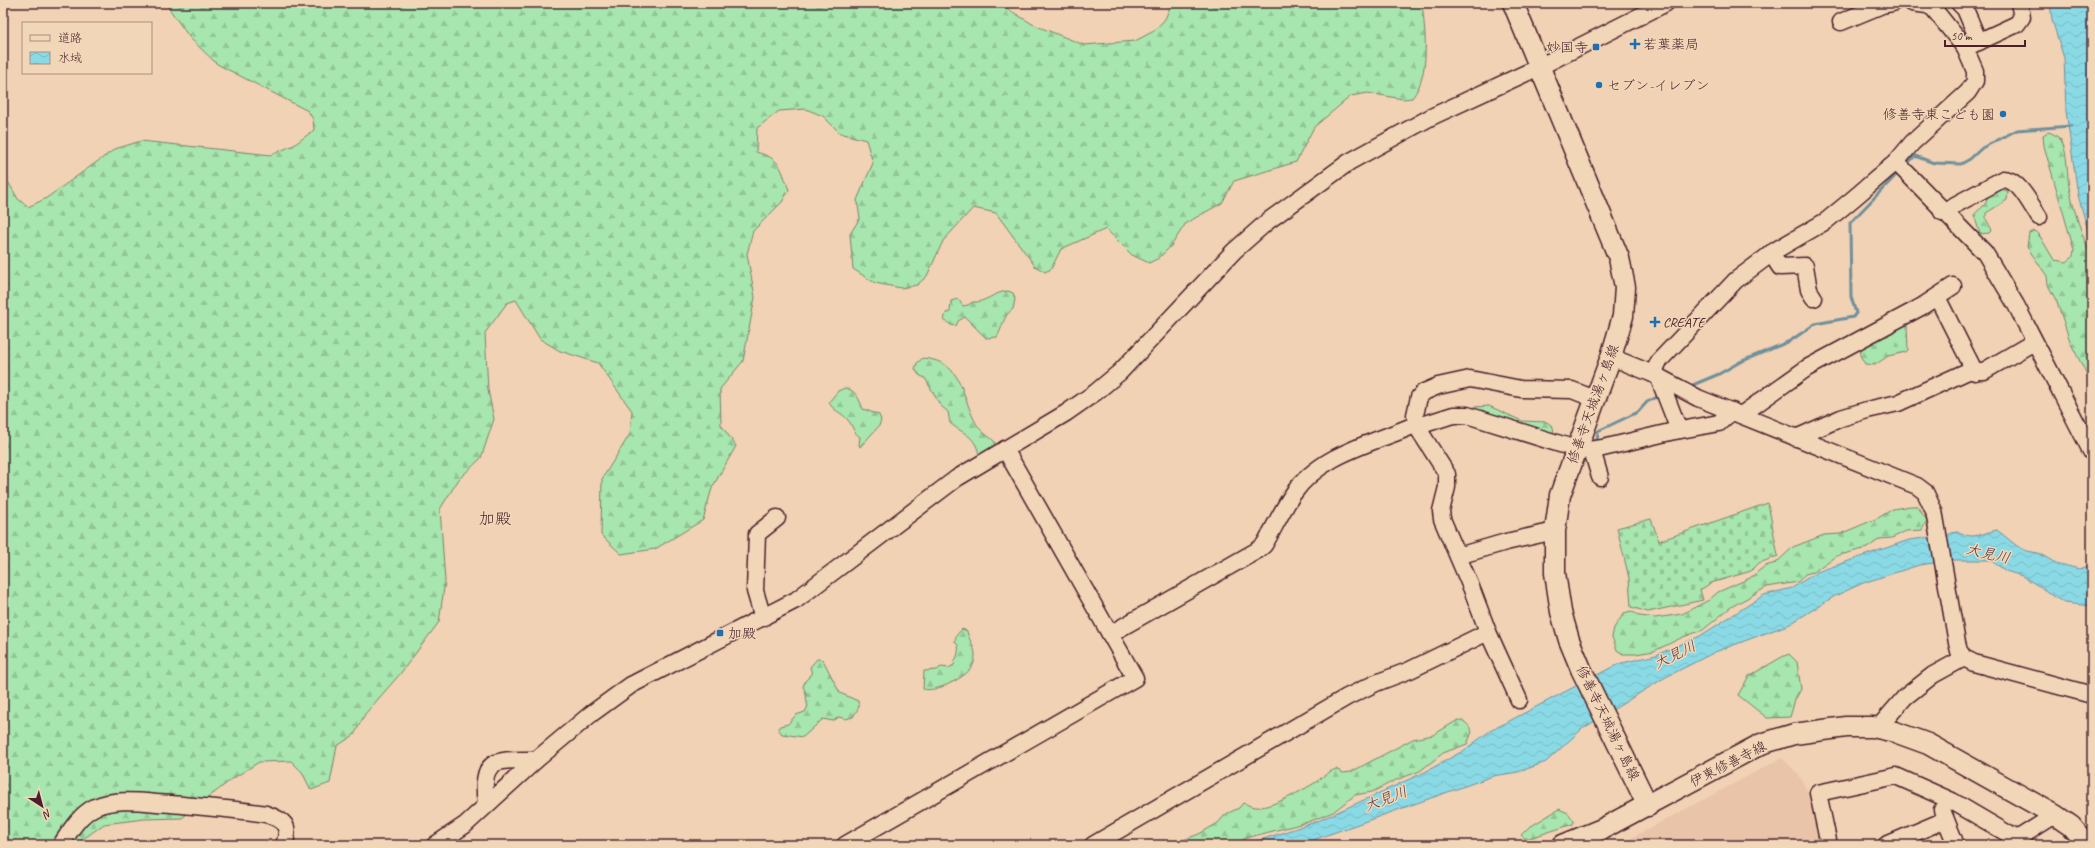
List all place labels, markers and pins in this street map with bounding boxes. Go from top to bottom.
place label: 若葉薬局 [1643,36,1699,53]
place label: 妙国寺 [1546,39,1588,56]
marker: 若葉薬局 [1630,39,1640,49]
marker: 妙国寺 [1591,42,1601,52]
place label: セブン-イレブン [1607,77,1710,94]
marker: セブン-イレブン [1594,80,1604,90]
place label: 修善寺東こども園 [1883,106,1995,123]
marker: 修善寺東こども園 [1998,109,2008,119]
place label: CREATE [1663,314,1707,331]
marker: CREATE [1650,317,1660,327]
place label: 加殿 [728,625,756,642]
marker: 加殿 [715,628,725,638]

